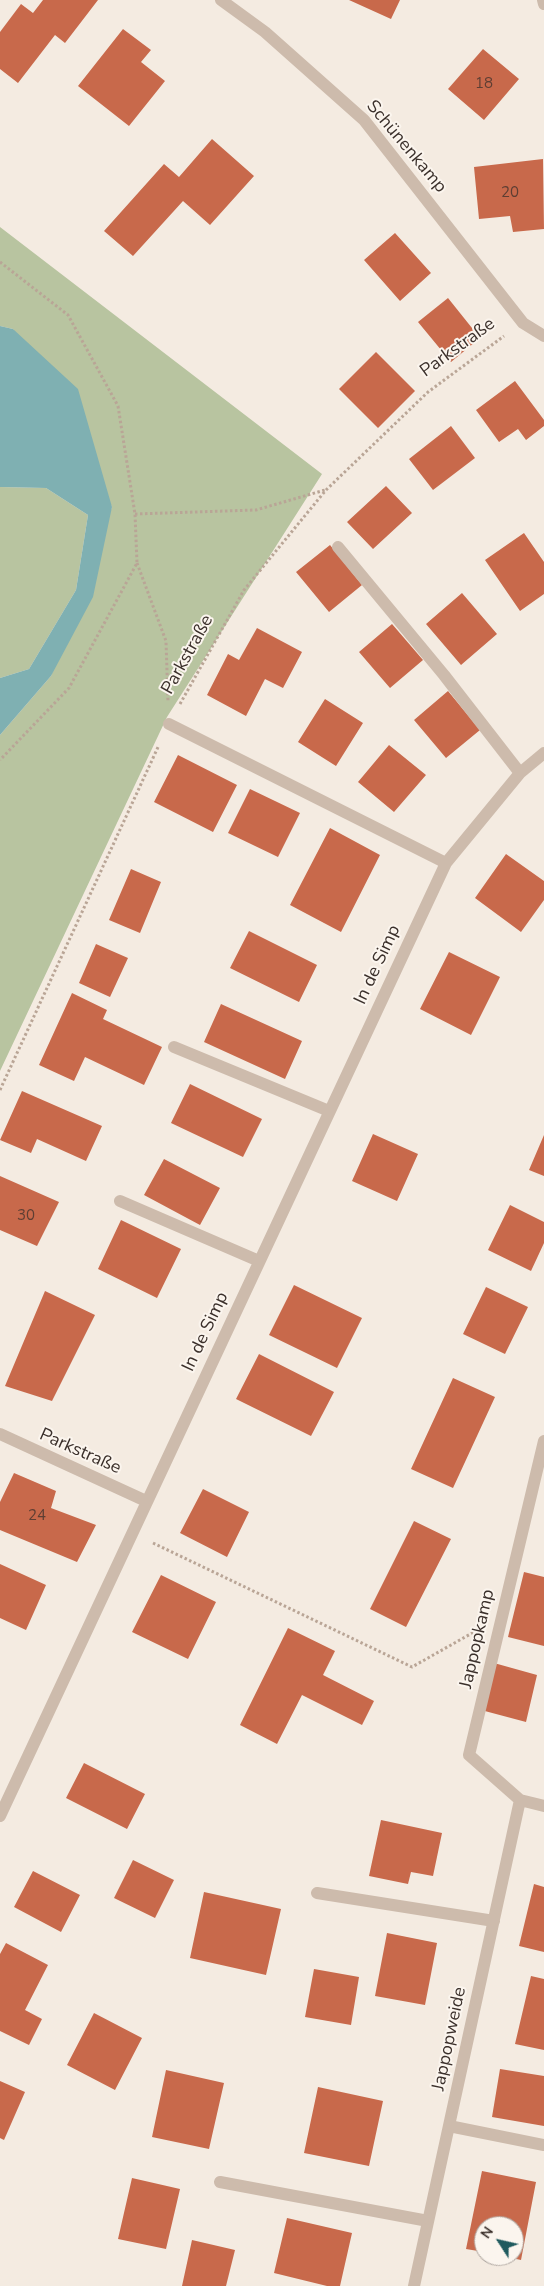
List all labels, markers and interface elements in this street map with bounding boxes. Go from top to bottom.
house number: 18 [475,75,493,93]
street label: Schünenkamp [361,96,451,198]
house number: 20 [501,184,519,202]
street label: Parkstraße [416,314,500,382]
street label: Parkstraße [157,612,219,698]
street label: In de Simp [350,922,406,1008]
house number: 30 [17,1207,35,1225]
street label: In de Simp [178,1289,234,1375]
street label: Parkstraße [36,1424,124,1480]
house number: 24 [28,1507,46,1525]
street label: Jappopkamp [456,1587,500,1691]
street label: Jappopweide [428,1985,472,2093]
north arrow [474,2216,524,2266]
text: N [476,2223,498,2242]

